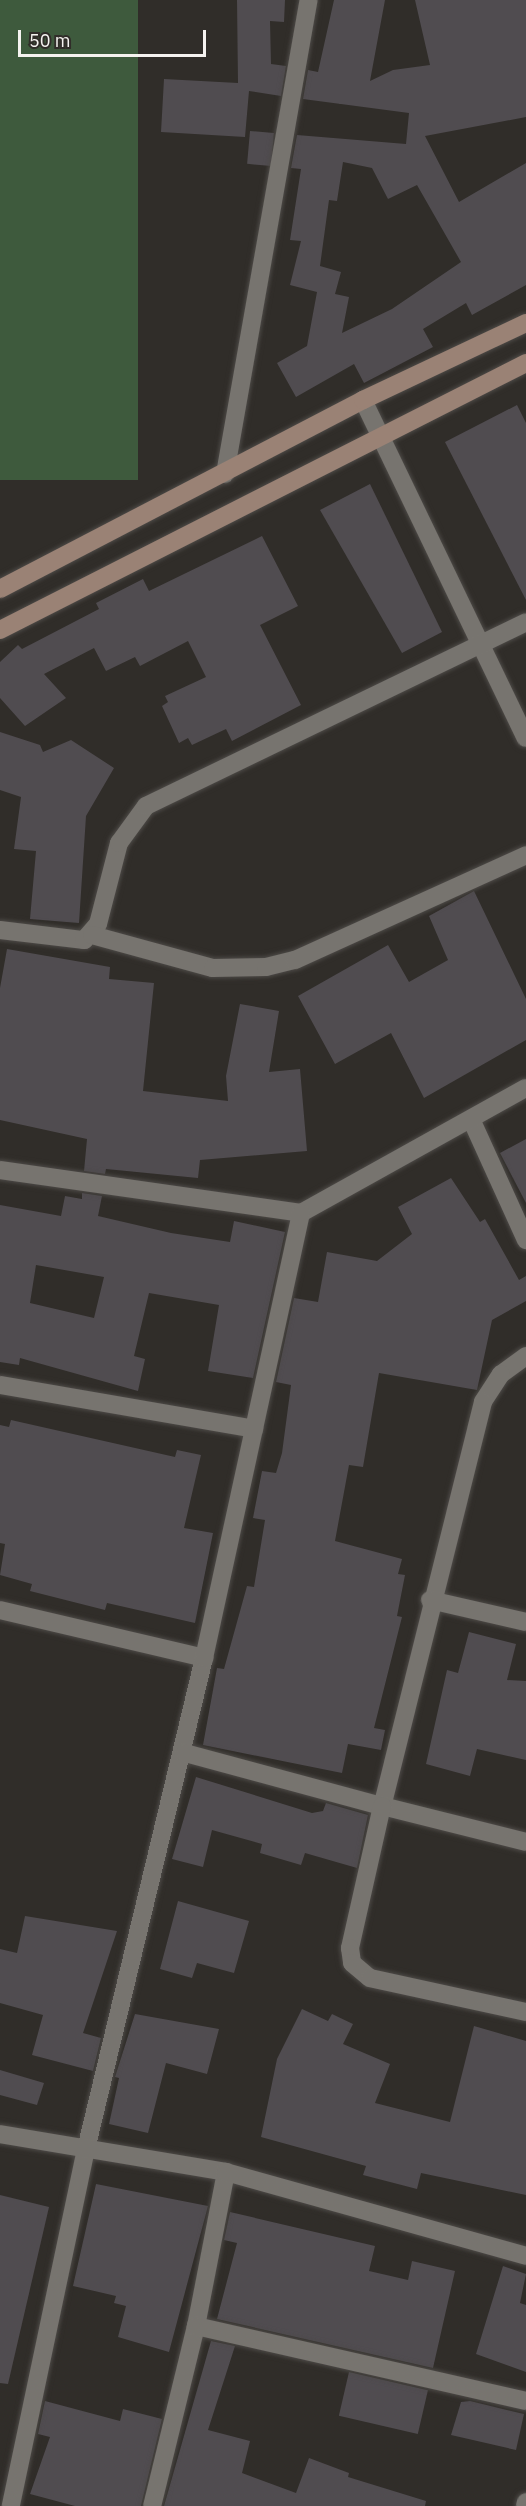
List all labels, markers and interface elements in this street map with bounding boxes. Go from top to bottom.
scale bar [21,18,208,56]
text: 50 m [29,29,71,52]

